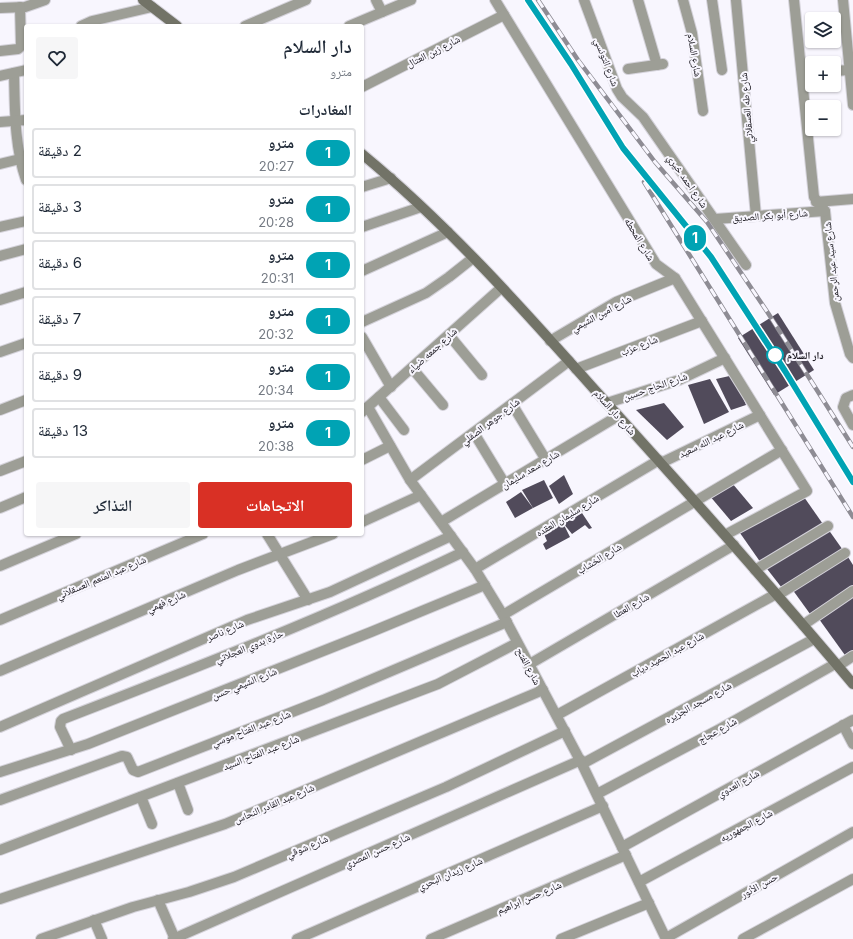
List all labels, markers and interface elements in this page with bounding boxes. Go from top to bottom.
map controls [805,12,841,136]
button: layers [805,12,841,48]
street label: شارع زين العتال [404,32,463,71]
street label: شارع السلام [683,32,705,78]
text: دار السلام [283,35,352,58]
street label: شارع التونسي [590,36,622,89]
button: heart [36,37,78,79]
button: + [805,56,841,92]
text: مترو [330,63,352,79]
street label: شارع طه العسقلاني [737,72,758,144]
text: المغادرات [299,100,352,119]
button: − [805,100,841,136]
text: مترو [268,133,294,152]
text: 2 دقيقة [38,141,82,160]
text: 1 [325,144,331,161]
street label: شارع احمد خيري [663,152,711,212]
text: 20:27 [259,158,294,174]
text: مترو [268,189,294,208]
text: 3 دقيقة [38,197,82,216]
text: 1 [325,200,331,217]
street label: شارع أبو بكر الصديق [732,206,809,225]
text: 20:28 [258,214,294,230]
street label: شارع المحطه [622,215,658,263]
street label: شارع سيد عبد الرحمن [821,221,842,302]
line badge: 1 [682,225,708,251]
text: 1 [692,229,698,246]
text: مترو [268,245,294,264]
text: 6 دقيقة [38,253,82,272]
text: 1 [325,256,331,273]
text: 20:31 [261,270,294,286]
street label: شارع امين الشيمي [569,292,635,336]
text: مترو [268,301,294,320]
text: 7 دقيقة [38,309,81,328]
text: 1 [325,312,331,329]
street label: شارع جمعه ضياء [405,324,460,376]
text: 20:32 [258,326,294,342]
street label: شارع عزب [619,332,660,358]
marker: دار السلام [766,346,784,364]
place label: دار السلام [787,349,824,362]
text: مترو [268,357,294,376]
text: 9 دقيقة [38,365,82,384]
text: 1 [325,368,331,385]
street label: شارع الحاج حسين [621,369,689,404]
text: 20:34 [258,382,294,398]
street label: شارع دار السلام [590,387,639,439]
street label: شارع جوهر الصقلي [458,395,524,449]
text: مترو [268,413,294,432]
street label: شارع عبد الله سعيد [677,418,746,461]
text: 13 دقيقة [38,421,88,440]
text: 1 [325,424,331,441]
text: 20:38 [258,438,294,454]
street label: شارع سعد سليمان [499,447,562,492]
button: التذاكر [36,482,190,528]
button: الاتجاهات [198,482,352,528]
street label: شارع سليمان العقده [533,491,601,539]
street label: شارع الخشاب [575,540,624,577]
street label: شارع عبد المنعم العسقلاني [54,553,149,604]
street label: شارع فهمي [145,587,189,617]
street label: شارع العطا [611,590,652,621]
street label: شارع ناصر [204,617,246,644]
street label: حارة بدوي العجلاتي [213,627,286,668]
street label: شارع عبد الحميد دياب [628,629,706,680]
street label: شارع الفتح [513,645,544,688]
street label: شارع الشيمي حسن [210,664,280,704]
street label: شارع مسجد الجزيره [663,679,734,726]
street label: شارع عبد الفتاح موسي [210,707,294,751]
street label: شارع عجاج [696,714,739,746]
street label: شارع عبد الفتاح السيد [221,732,301,773]
street label: شارع العدوي [715,766,763,802]
street label: شارع عبد القادر النحاس [232,781,317,826]
street label: شارع الجمهوريه [718,806,775,845]
street label: شارع حسن المصري [343,830,413,872]
street label: شارع شوقي [284,832,331,862]
street label: شارع زيدان البحري [416,854,486,894]
street label: حسن الأنور [737,870,781,901]
street label: شارع حسن ابراهيم [495,878,564,918]

